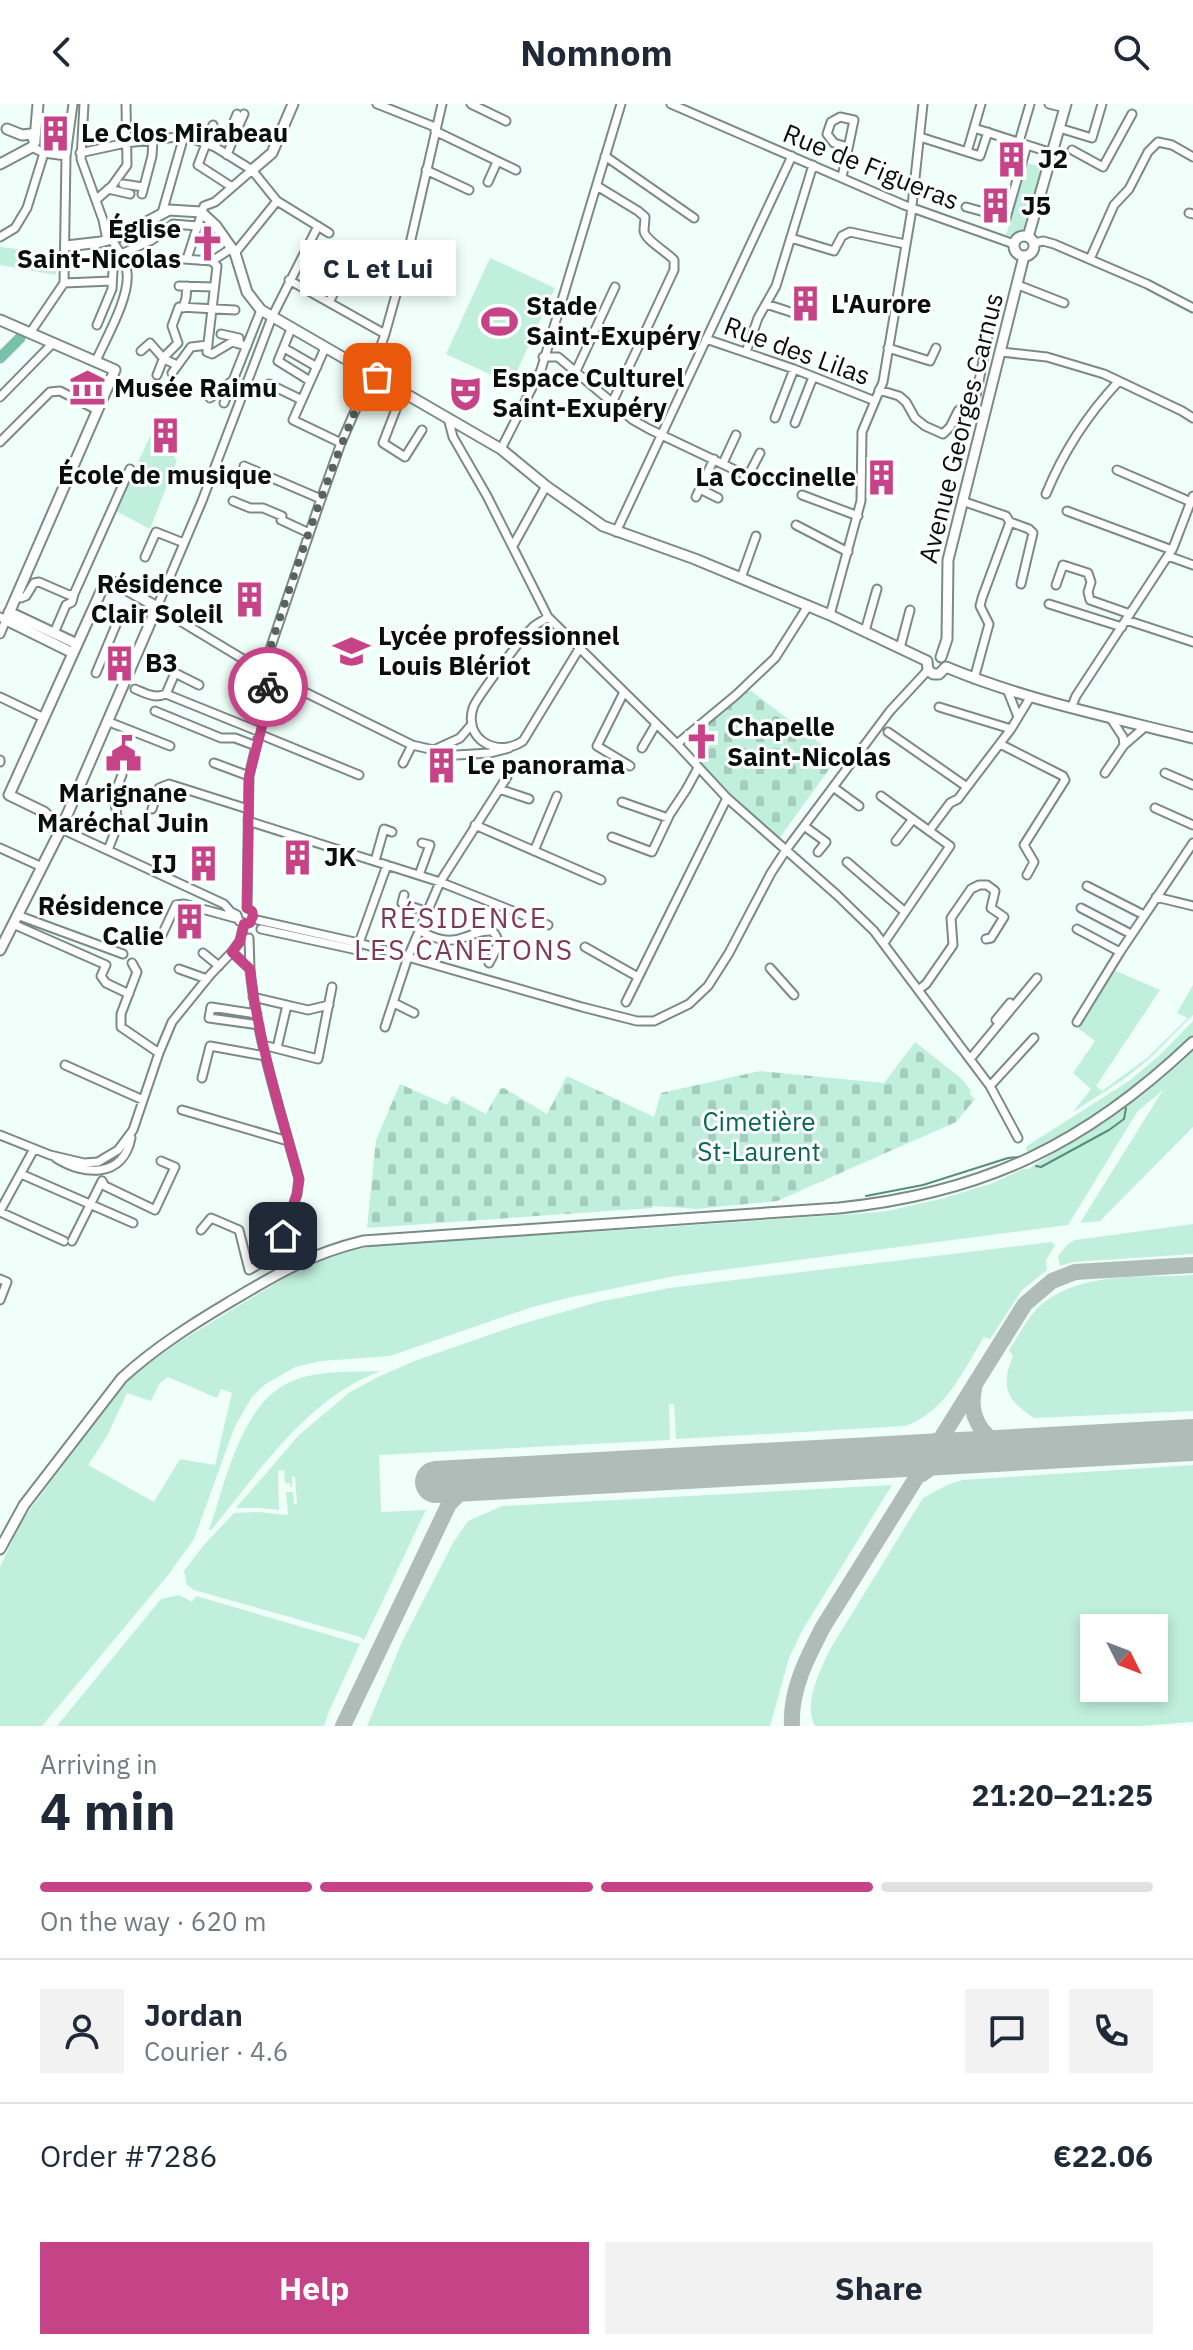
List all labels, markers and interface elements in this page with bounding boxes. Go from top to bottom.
text: Nomnom [520,29,673,76]
icon: back [40,30,84,74]
icon: search [1109,30,1153,74]
building icon: Le Clos Mirabeau [36,114,74,152]
place label: Le Clos Mirabeau [81,115,288,149]
street label: Rue de Figueras [778,115,964,217]
building icon: J2 [993,140,1031,178]
place label: J2 [1038,141,1068,175]
building icon: J5 [976,187,1014,225]
place label: J5 [1021,188,1051,222]
place label: Église Saint-Nicolas [17,211,181,275]
church icon: Église Saint-Nicolas [188,225,226,263]
callout: C L et Lui [299,241,455,297]
text: C L et Lui [323,251,433,285]
building icon: L'Aurore [786,285,824,323]
place label: L'Aurore [831,286,931,320]
place label: Stade Saint-Exupéry [526,288,701,352]
street label: Avenue Georges Carnus [910,289,1010,566]
sports icon: Stade Saint-Exupéry [481,302,519,340]
street label: Rue des Lilas [720,308,875,392]
pin [343,343,411,411]
icon: bag [355,355,399,399]
place label: Espace Culturel Saint-Exupéry [492,360,684,424]
museum icon: Musée Raimu [69,369,107,407]
place label: Musée Raimu [114,370,278,404]
theatre icon: Espace Culturel Saint-Exupéry [447,374,485,412]
building icon: École de musique [146,417,184,455]
place label: École de musique [58,457,272,491]
building icon: La Coccinelle [863,458,901,496]
place label: La Coccinelle [695,459,856,493]
place label: Résidence Clair Soleil [91,566,223,630]
building icon: Résidence Clair Soleil [230,580,268,618]
place label: Lycée professionnel Louis Blériot [378,618,620,682]
school or university icon: Lycée professionnel Louis Blériot [333,632,371,670]
building icon: B3 [100,644,138,682]
place label: B3 [145,645,178,679]
courier [228,647,308,727]
icon: bike [246,665,290,709]
place label: Chapelle Saint-Nicolas [727,709,891,773]
church icon: Chapelle Saint-Nicolas [682,723,720,761]
public building icon: Marignane Maréchal Juin [104,735,142,773]
building icon: Le panorama [422,746,460,784]
place label: Le panorama [467,747,625,781]
place label: Marignane Maréchal Juin [37,775,209,839]
building icon: JK [279,838,317,876]
place label: JK [324,839,357,873]
building icon: IJ [184,845,222,883]
place label: IJ [151,846,177,880]
place label: Résidence Calie [38,888,164,952]
district label: RÉSIDENCE LES CANETONS [354,899,574,968]
building icon: Résidence Calie [171,902,209,940]
park label: Cimetière St-Laurent [697,1104,821,1168]
pin [249,1202,317,1270]
icon: home [261,1214,305,1258]
north arrow [1080,1614,1168,1702]
map controls [1080,1614,1168,1702]
text: Arriving in [40,1747,157,1781]
text: 21:20–21:25 [972,1775,1153,1814]
text: 4 min [40,1777,176,1844]
text: On the way · 620 m [40,1904,266,1938]
button: person [40,1989,124,2073]
button: chat [965,1989,1049,2073]
button: phone [1069,1989,1153,2073]
text: Jordan [144,1995,243,2034]
text: Courier · 4.6 [144,2034,288,2068]
text: Order #7286 [40,2136,217,2175]
text: €22.06 [1053,2136,1153,2175]
button: Help [40,2242,589,2334]
button: Share [605,2242,1153,2334]

